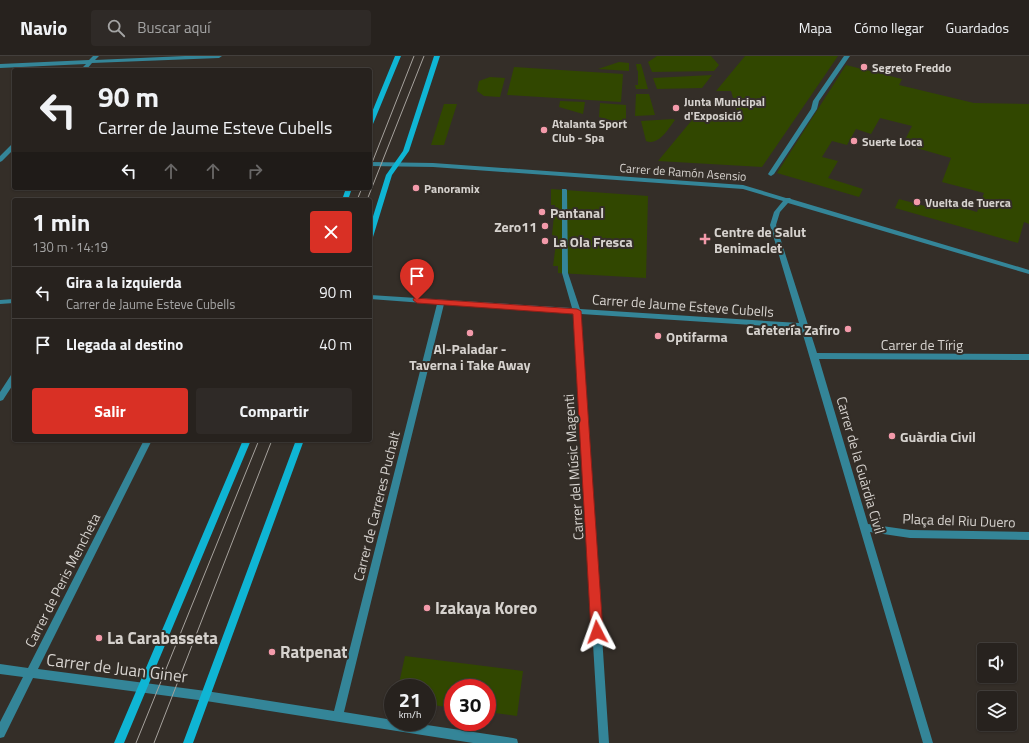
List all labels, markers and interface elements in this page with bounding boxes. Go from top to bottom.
search box [91,10,371,46]
text: Navio [20,13,67,42]
text: Buscar aquí [137,16,211,39]
icon: search [105,17,127,39]
text: Mapa [799,17,832,38]
text: Cómo llegar [854,17,924,38]
text: Guardados [946,17,1009,38]
place label: Segreto Freddo [872,58,951,77]
marker: Segreto Freddo [859,62,869,72]
text: 90 m [98,75,159,118]
icon: left [32,84,84,136]
place label: Junta Municipal d'Exposició [684,92,765,125]
marker: Junta Municipal d'Exposició [671,103,681,113]
text: Carrer de Jaume Esteve Cubells [98,114,332,141]
place label: Atalanta Sport Club - Spa [552,114,628,147]
marker: Atalanta Sport Club - Spa [539,125,549,135]
place label: Suerte Loca [862,132,922,151]
marker: Suerte Loca [849,136,859,146]
street label: Carrer de Ramón Asensio [619,158,747,186]
icon: left [118,160,140,182]
icon: ahead [160,160,182,182]
icon: ahead [202,160,224,182]
icon: right [244,160,266,182]
place label: Panoramix [424,179,480,198]
marker: Panoramix [411,183,421,193]
place label: Vuelta de Tuerca [925,193,1011,212]
marker: Vuelta de Tuerca [912,197,922,207]
place label: Pantanal [550,202,604,223]
text: 1 min [32,204,90,240]
marker: Pantanal [537,207,547,217]
button: close [310,211,352,253]
place label: Zero11 [494,216,537,237]
marker: Zero11 [540,221,550,231]
place label: Centre de Salut Benimaclet [714,221,806,258]
place label: La Ola Fresca [553,231,633,252]
marker: Centre de Salut Benimaclet [699,233,711,245]
marker: La Ola Fresca [540,236,550,246]
text: 130 m · 14:19 [32,237,108,257]
pin [400,259,434,300]
icon: arrive [406,265,428,287]
text: Gira a la izquierda [66,271,182,294]
text: 90 m [319,281,352,304]
icon: left [32,282,54,304]
street label: Carrer de Jaume Esteve Cubells [591,288,775,322]
text: Carrer de Jaume Esteve Cubells [66,294,235,314]
place label: Cafetería Zafiro [746,319,840,340]
marker: Cafetería Zafiro [843,324,853,334]
place label: Optifarma [666,326,728,347]
marker: Al-Paladar - Taverna i Take Away [465,328,475,338]
marker: Optifarma [653,331,663,341]
text: Llegada al destino [66,333,183,356]
text: 40 m [319,333,352,356]
icon: arrive [32,334,54,356]
street label: Carrer de Tírig [881,334,963,355]
place label: Al-Paladar - Taverna i Take Away [409,338,531,375]
button: Salir [32,388,188,434]
button: Compartir [196,388,352,434]
street label: Carrer del Músic Magenti [557,393,589,541]
street label: Carrer de la Guàrdia Civil [831,394,891,536]
place label: Guàrdia Civil [900,426,976,447]
street label: Carrer de Carreres Puchalt [347,429,405,583]
marker: Guàrdia Civil [887,431,897,441]
street label: Plaça del Riu Duero [902,508,1016,532]
street label: Carrer de Peris Mencheta [19,509,105,651]
place label: Izakaya Koreo [435,595,537,621]
marker: Izakaya Koreo [422,603,432,613]
position arrow [576,611,618,653]
place label: La Carabasseta [107,625,218,651]
marker: La Carabasseta [94,633,104,643]
place label: Ratpenat [280,639,348,665]
map controls [977,643,1017,731]
button: sound [977,643,1017,683]
street label: Carrer de Juan Giner [45,646,189,690]
marker: Ratpenat [267,647,277,657]
speed limit sign: 30 [444,679,496,731]
text: 21 [399,684,421,715]
button: layers [977,691,1017,731]
text: km/h [399,707,421,722]

